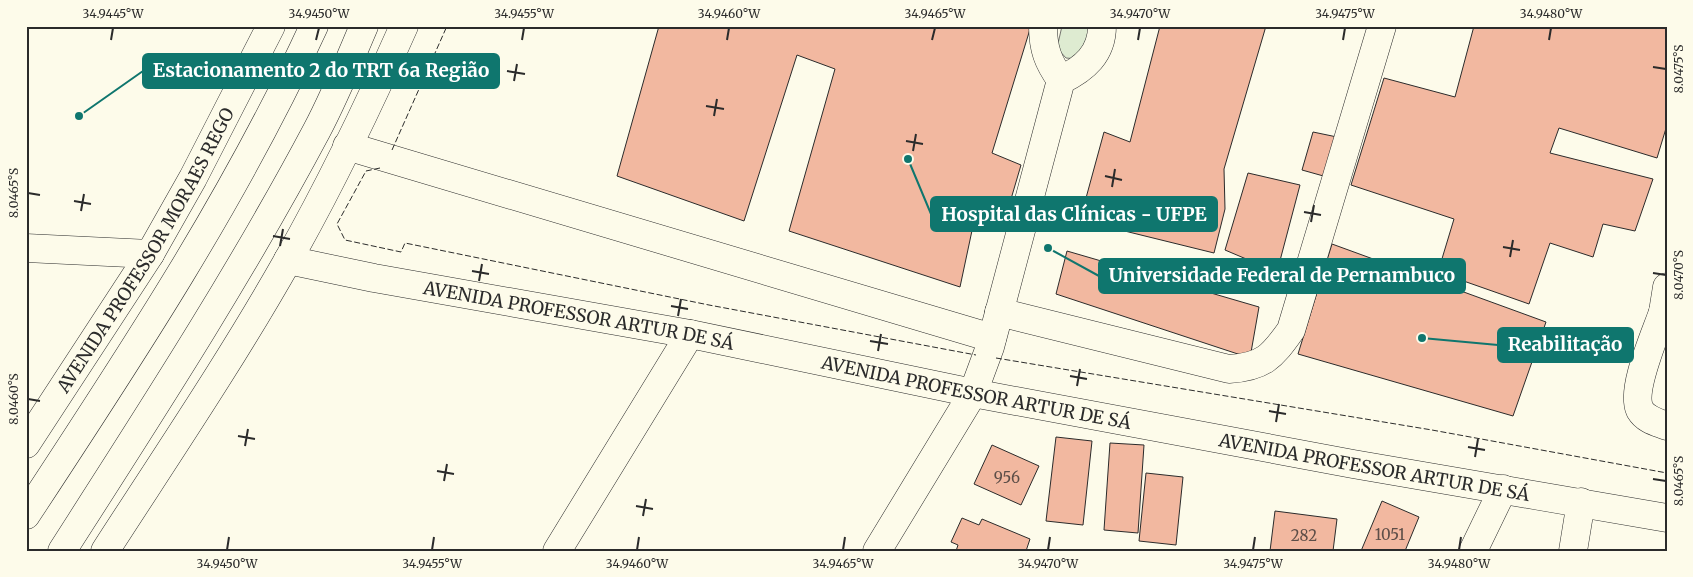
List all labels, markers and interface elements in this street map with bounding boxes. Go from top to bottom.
text: 34.9445°W [83,6,144,21]
text: 34.9450°W [288,6,351,21]
text: 34.9455°W [494,6,555,21]
text: 34.9460°W [698,6,761,21]
text: 34.9465°W [904,6,967,21]
text: 34.9470°W [1110,6,1171,21]
text: 34.9475°W [1315,6,1376,21]
text: 34.9480°W [1520,6,1583,21]
text: 8.0475°S [1671,45,1686,93]
callout: Estacionamento 2 do TRT 6a Região [143,54,499,88]
text: Estacionamento 2 do TRT 6a Região [153,58,489,82]
street label: AVENIDA PROFESSOR MORAES REGO [51,104,239,398]
text: 8.0465°S [6,168,21,218]
callout: Hospital das Clínicas - UFPE [931,197,1217,231]
text: Hospital das Clínicas - UFPE [941,202,1207,226]
text: 8.0470°S [1671,250,1686,300]
callout: Universidade Federal de Pernambuco [1099,259,1465,293]
text: Universidade Federal de Pernambuco [1109,263,1455,287]
street label: AVENIDA PROFESSOR ARTUR DE SÁ [421,275,736,354]
callout: Reabilitação [1498,328,1633,362]
text: Reabilitação [1508,332,1622,356]
street label: AVENIDA PROFESSOR ARTUR DE SÁ [818,350,1133,434]
text: 8.0460°S [6,373,21,425]
street label: AVENIDA PROFESSOR ARTUR DE SÁ [1216,428,1532,506]
text: 8.0465°S [1671,456,1686,506]
house number: 956 [994,468,1020,487]
house number: 1051 [1375,525,1405,544]
house number: 282 [1291,526,1317,545]
text: 34.9450°W [196,556,259,571]
text: 34.9455°W [402,556,463,571]
text: 34.9460°W [606,556,669,571]
text: 34.9465°W [812,556,875,571]
text: 34.9470°W [1018,556,1079,571]
text: 34.9475°W [1223,556,1284,571]
text: 34.9480°W [1428,556,1491,571]

